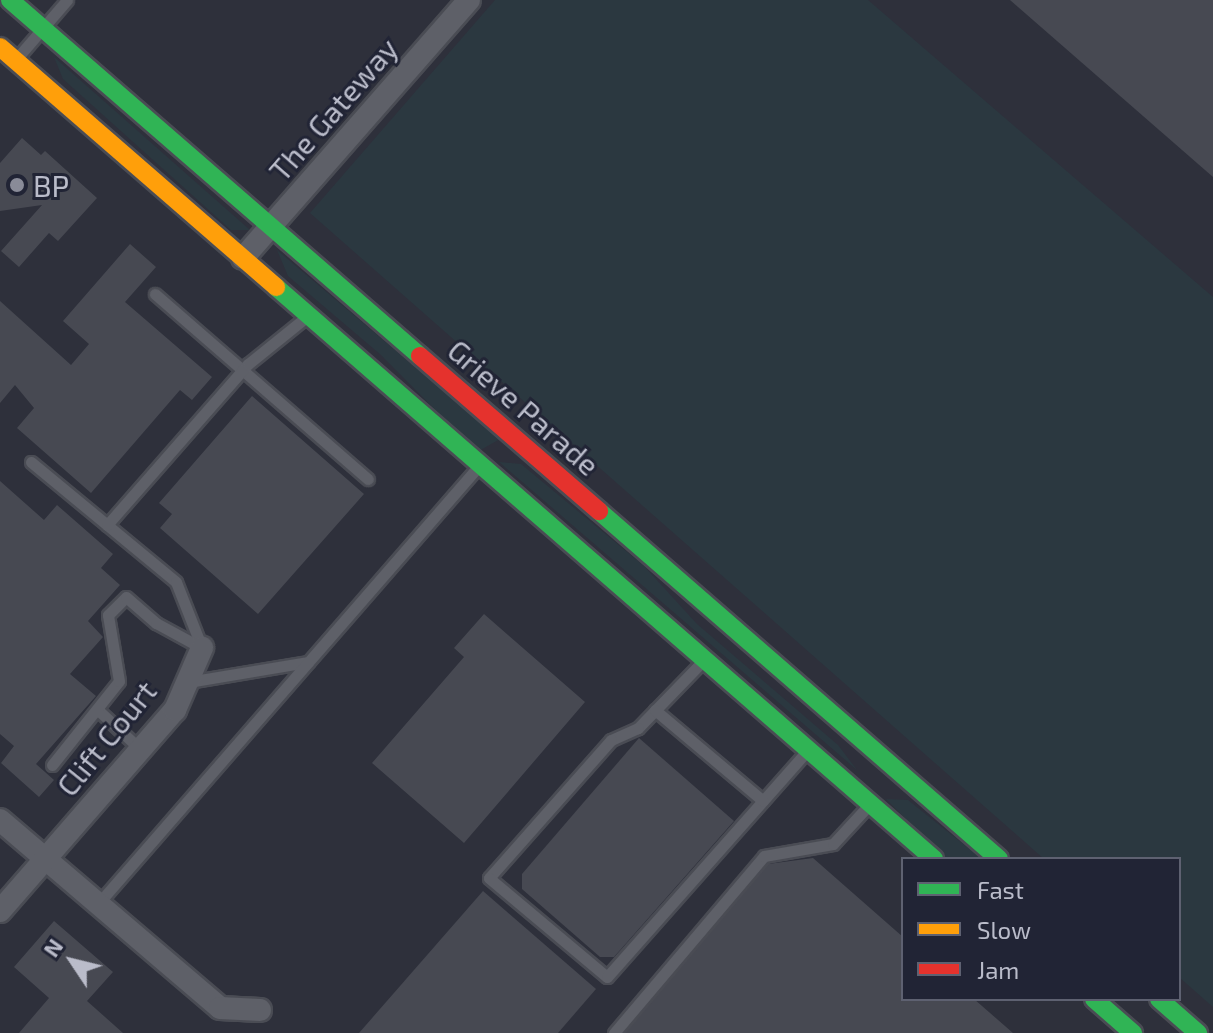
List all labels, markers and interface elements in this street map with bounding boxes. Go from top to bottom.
street label: The Gateway [261,30,405,188]
place label: BP [33,167,69,203]
marker: BP [8,176,26,194]
street label: Grieve Parade [441,332,607,482]
street label: Clift Court [49,673,163,803]
legend [901,857,1181,1001]
text: Fast [977,875,1024,904]
text: Slow [977,915,1031,944]
north arrow [32,921,112,1001]
text: N [37,933,68,961]
text: Jam [977,955,1019,984]

